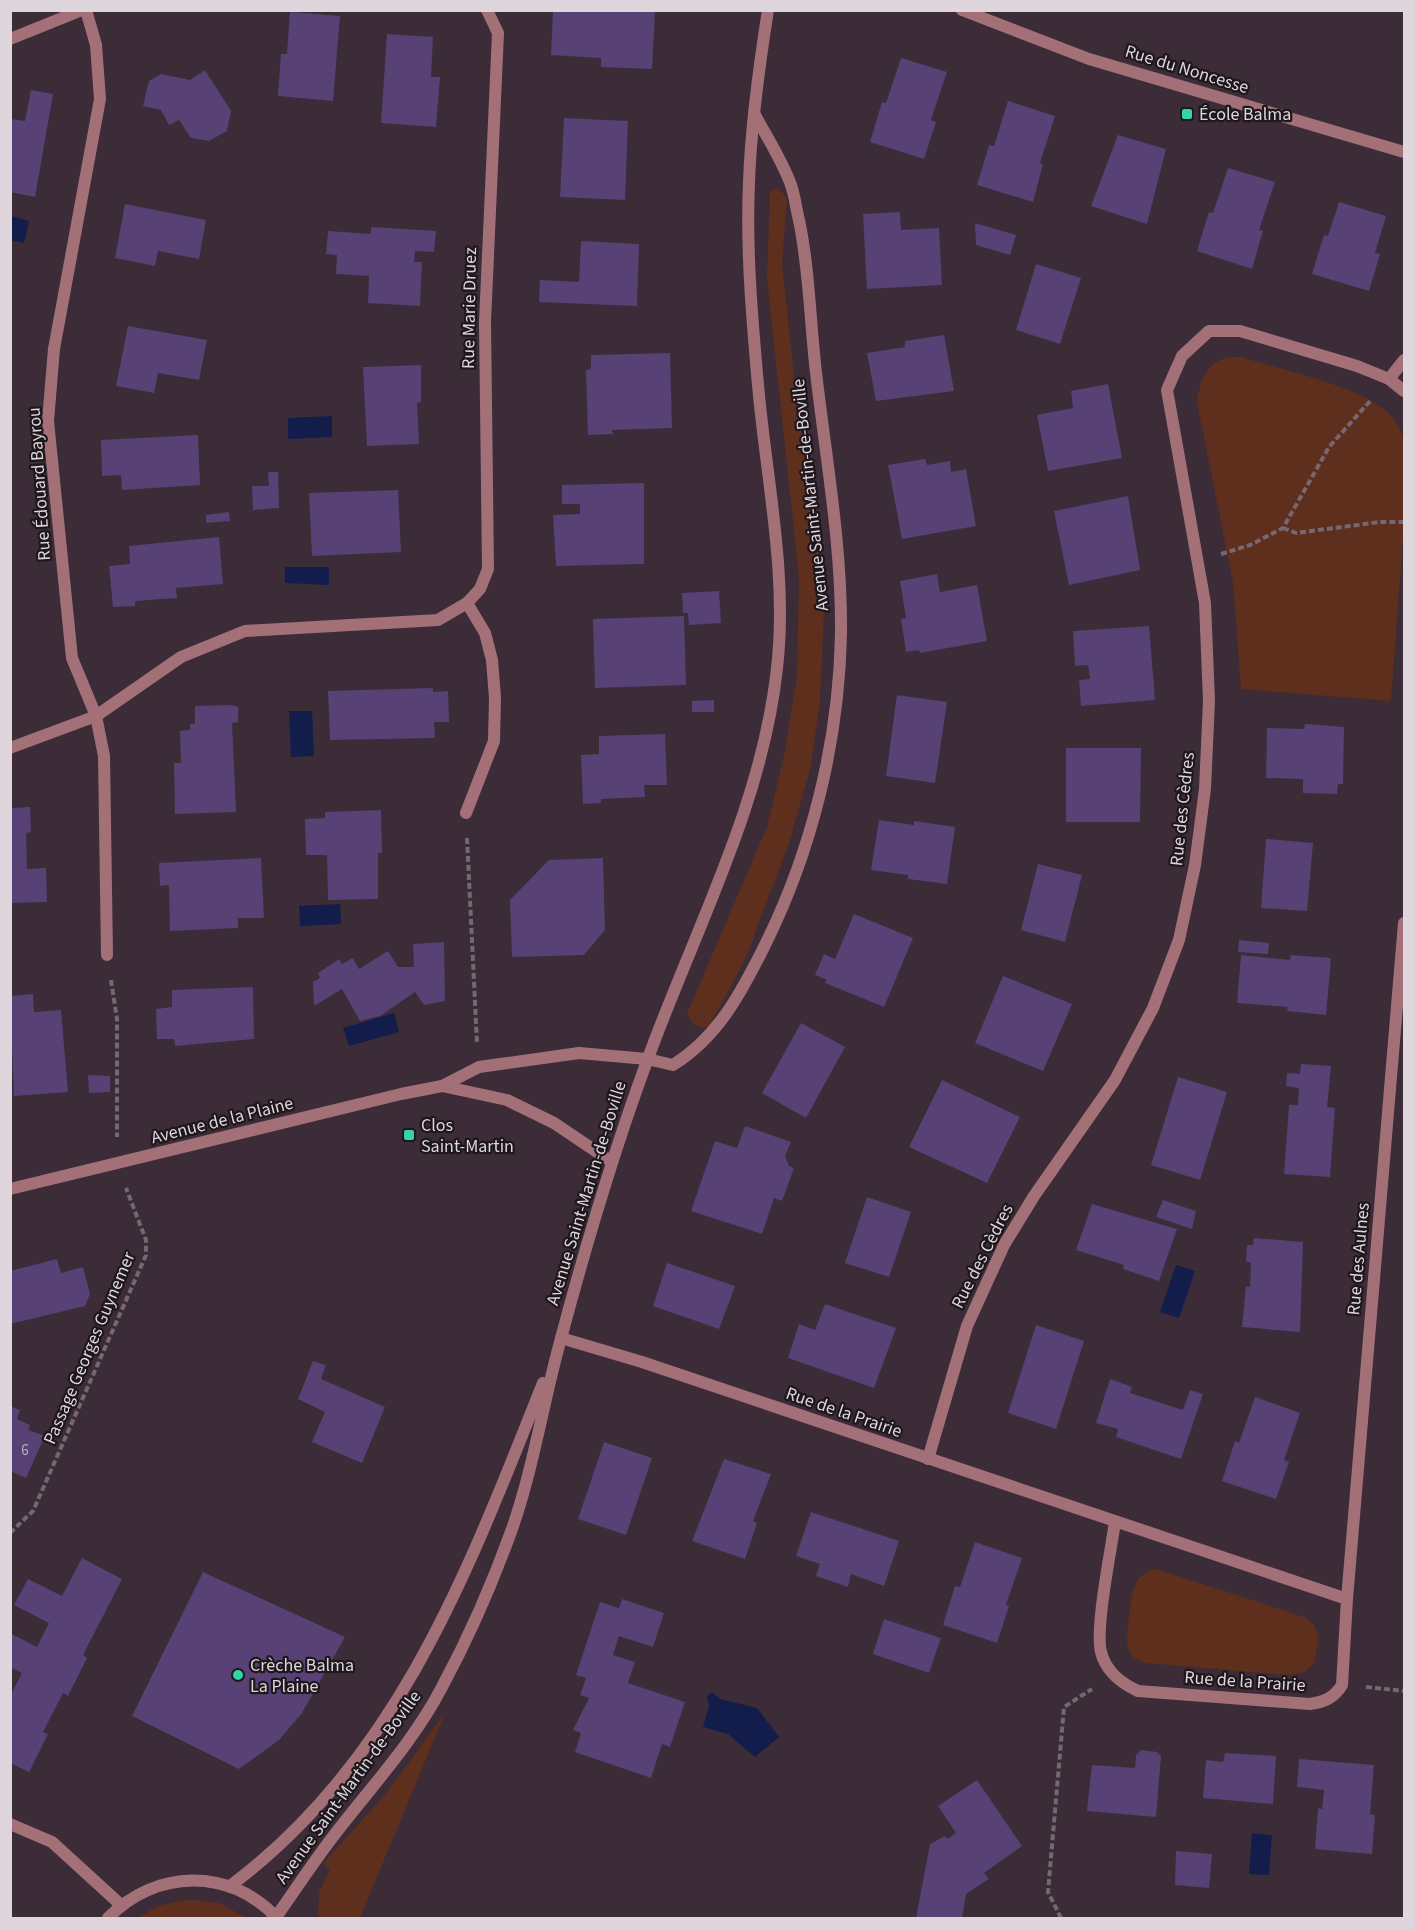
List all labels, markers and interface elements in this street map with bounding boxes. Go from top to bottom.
street label: Rue du Noncesse [1122,39,1252,100]
place label: École Balma [1199,102,1291,127]
marker: École Balma [1180,107,1194,121]
street label: Rue Marie Druez [456,247,483,369]
street label: Avenue Saint-Martin-de-Boville [786,377,835,612]
street label: Rue Édouard Bayrou [22,406,57,562]
street label: Rue des Cèdres [1164,751,1201,867]
street label: Avenue Saint-Martin-de-Boville [540,1078,633,1308]
street label: Avenue de la Plaine [148,1091,296,1150]
place label: Clos Saint-Martin [421,1113,514,1159]
marker: Clos Saint-Martin [402,1128,416,1142]
street label: Rue des Cèdres [945,1200,1020,1313]
street label: Rue des Aulnes [1341,1202,1376,1316]
street label: Passage Georges Guynemer [38,1247,142,1448]
street label: Rue de la Prairie [782,1381,905,1444]
house number: 6 [21,1440,29,1461]
place label: Crèche Balma La Plaine [250,1653,354,1699]
street label: Rue de la Prairie [1184,1665,1306,1698]
marker: Crèche Balma La Plaine [231,1668,245,1682]
street label: Avenue Saint-Martin-de-Boville [270,1685,427,1889]

